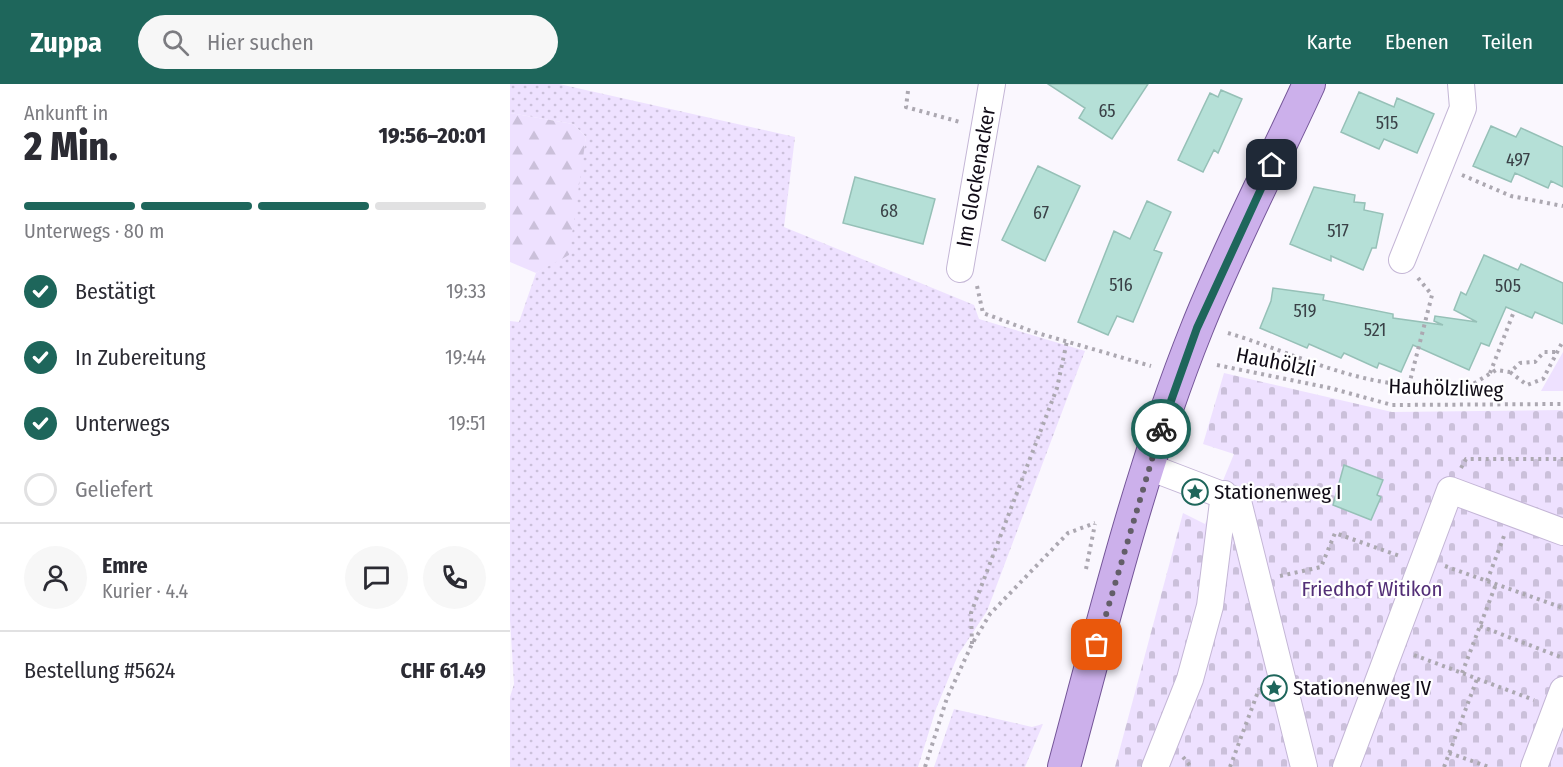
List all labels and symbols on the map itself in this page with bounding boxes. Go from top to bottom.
house number: 65 [1098,100,1116,122]
street label: Im Glockenacker [951,104,1001,249]
house number: 515 [1376,112,1398,134]
pin [1246,139,1297,190]
house number: 497 [1506,149,1530,171]
house number: 68 [880,200,898,222]
house number: 67 [1033,202,1049,224]
house number: 517 [1327,220,1349,242]
house number: 516 [1109,274,1133,296]
house number: 505 [1495,275,1521,297]
house number: 519 [1293,300,1317,322]
house number: 521 [1364,319,1386,341]
street label: Hauhölzli [1234,342,1318,382]
street label: Hauhölzliweg [1388,373,1504,403]
courier [1131,399,1191,459]
place icon: Stationenweg I [1180,477,1210,507]
place label: Stationenweg I [1214,479,1342,505]
park label: Friedhof Witikon [1301,576,1443,602]
pin [1071,619,1122,670]
place icon: Stationenweg IV [1259,673,1289,703]
place label: Stationenweg IV [1293,675,1432,701]

